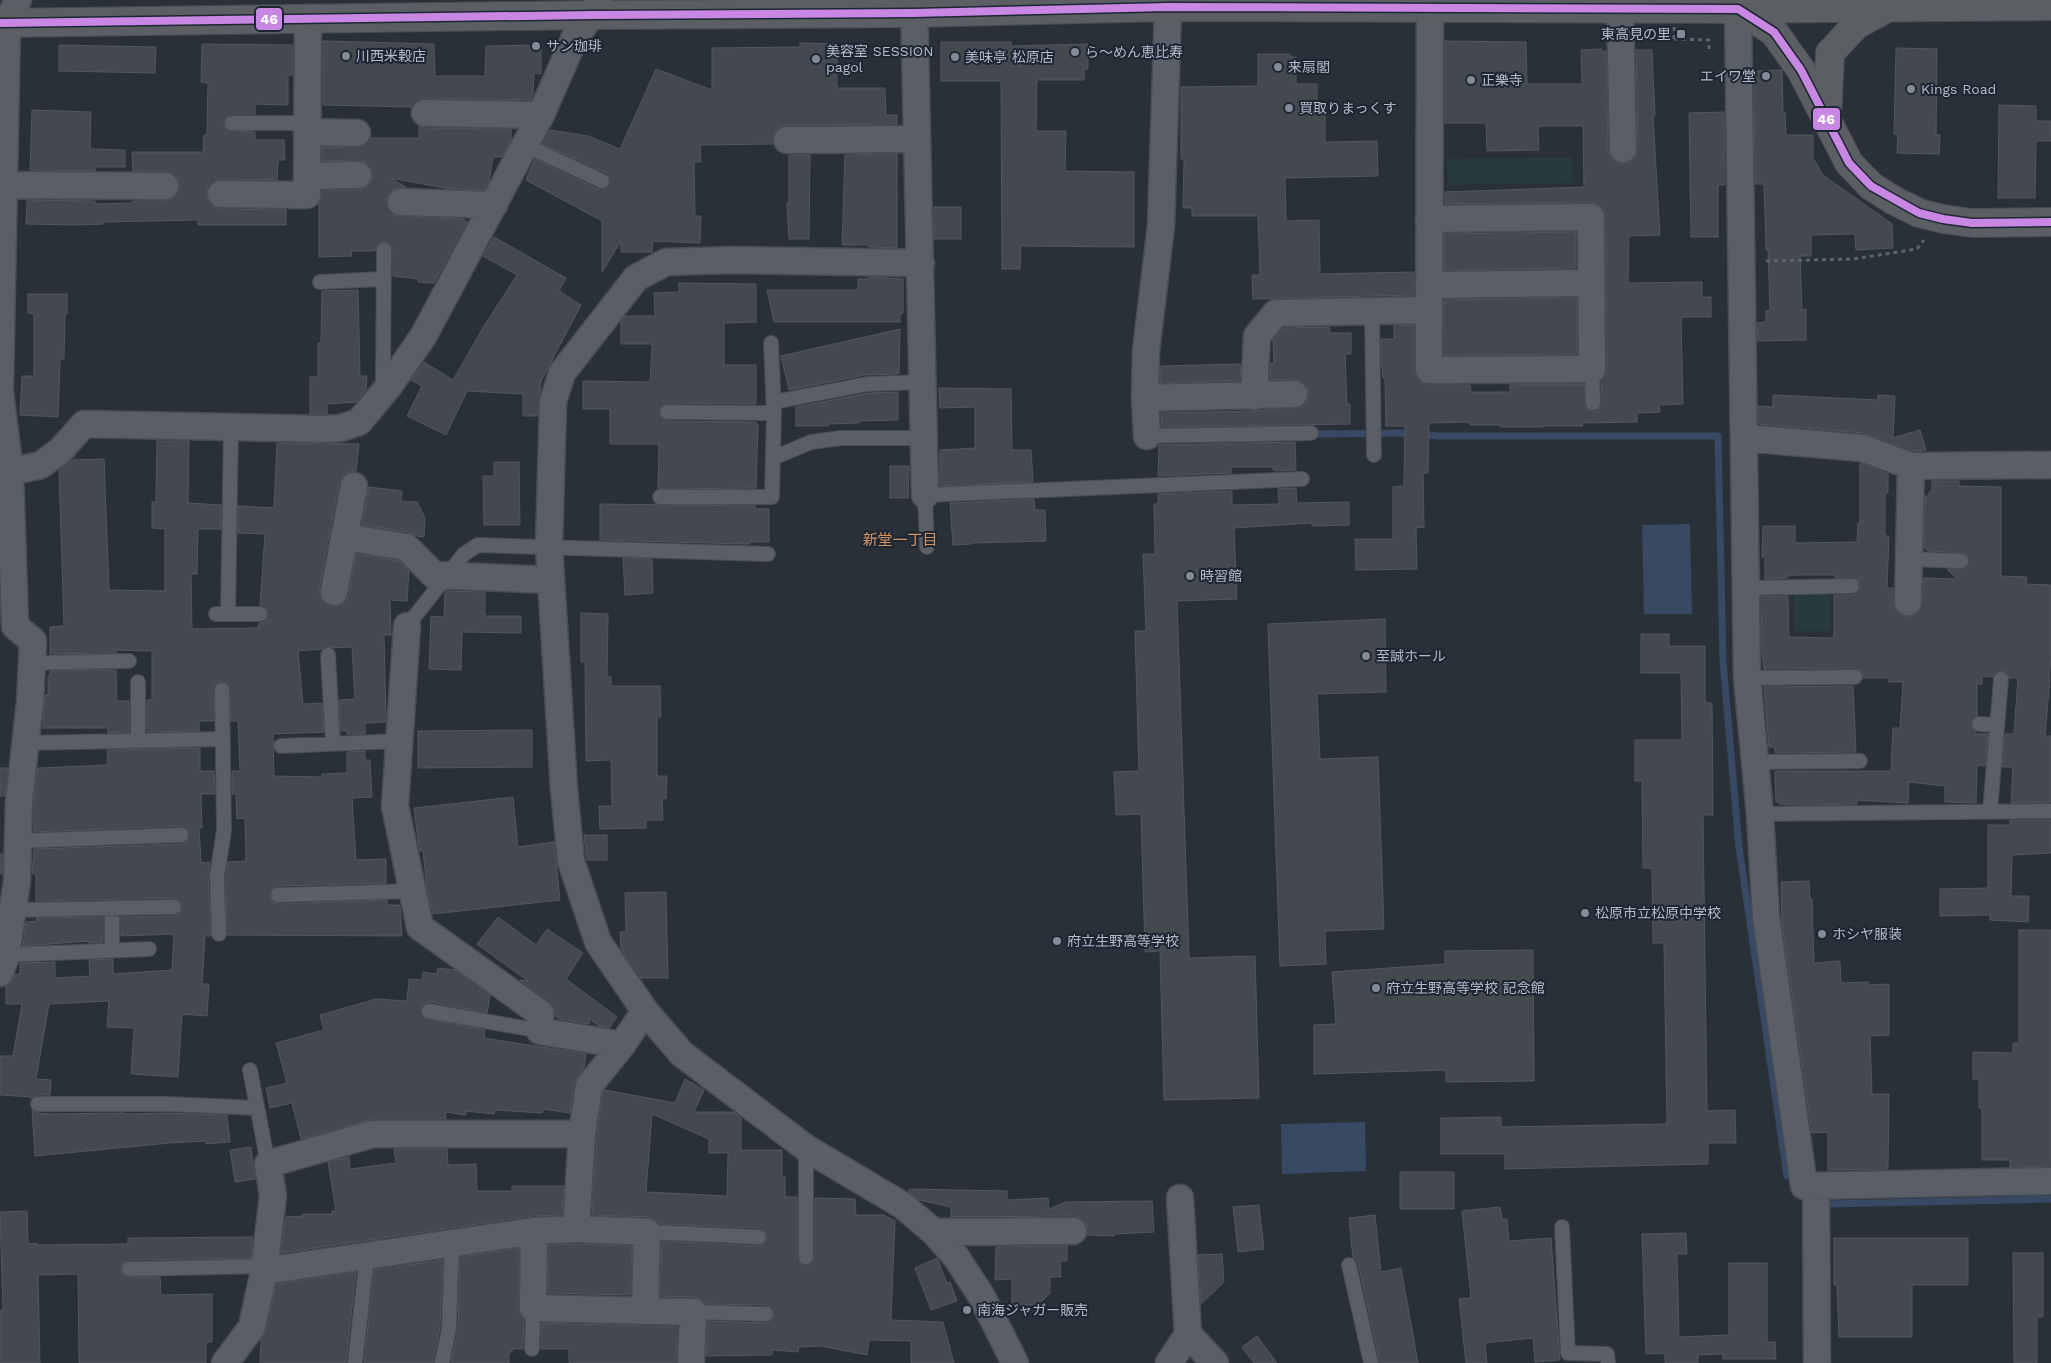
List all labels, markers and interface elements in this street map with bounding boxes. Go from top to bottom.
line badge: 46 [255,7,283,31]
text: 46 [260,11,278,27]
place label: 東高見の里 [1601,26,1671,42]
marker: 東高見の里 [1675,28,1687,40]
place label: サン珈琲 [546,38,602,54]
marker: サン珈琲 [530,40,542,52]
place label: 美容室 SESSION pagol [826,43,934,75]
place label: ら～めん恵比寿 [1085,44,1183,60]
marker: ら～めん恵比寿 [1069,46,1081,58]
place label: 川西米穀店 [356,48,426,64]
place label: 美味亭 松原店 [965,49,1054,65]
marker: 川西米穀店 [340,50,352,62]
marker: 美味亭 松原店 [949,51,961,63]
marker: 美容室 SESSION pagol [810,53,822,65]
place label: 来扇閣 [1288,59,1330,75]
marker: 来扇閣 [1272,61,1284,73]
place label: エイワ堂 [1700,68,1756,84]
marker: エイワ堂 [1760,70,1772,82]
place label: 正樂寺 [1481,72,1523,88]
marker: 正樂寺 [1465,74,1477,86]
place label: Kings Road [1921,81,1996,97]
marker: Kings Road [1905,83,1917,95]
place label: 買取りまっくす [1299,100,1396,116]
marker: 買取りまっくす [1283,102,1295,114]
line badge: 46 [1812,107,1841,131]
text: 46 [1817,111,1835,127]
district label: 新堂一丁目 [862,531,938,549]
place label: 時習館 [1200,568,1242,584]
marker: 時習館 [1184,570,1196,582]
place label: 至誠ホール [1376,648,1446,664]
marker: 至誠ホール [1360,650,1372,662]
place label: 松原市立松原中学校 [1595,905,1721,921]
marker: 松原市立松原中学校 [1579,907,1591,919]
place label: ホシヤ服装 [1832,926,1902,942]
marker: ホシヤ服装 [1816,928,1828,940]
place label: 府立生野高等学校 [1067,933,1179,949]
marker: 府立生野高等学校 [1051,935,1063,947]
place label: 府立生野高等学校 記念館 [1386,980,1545,996]
marker: 府立生野高等学校 記念館 [1370,982,1382,994]
place label: 南海ジャガー販売 [977,1302,1088,1318]
marker: 南海ジャガー販売 [961,1304,973,1316]

